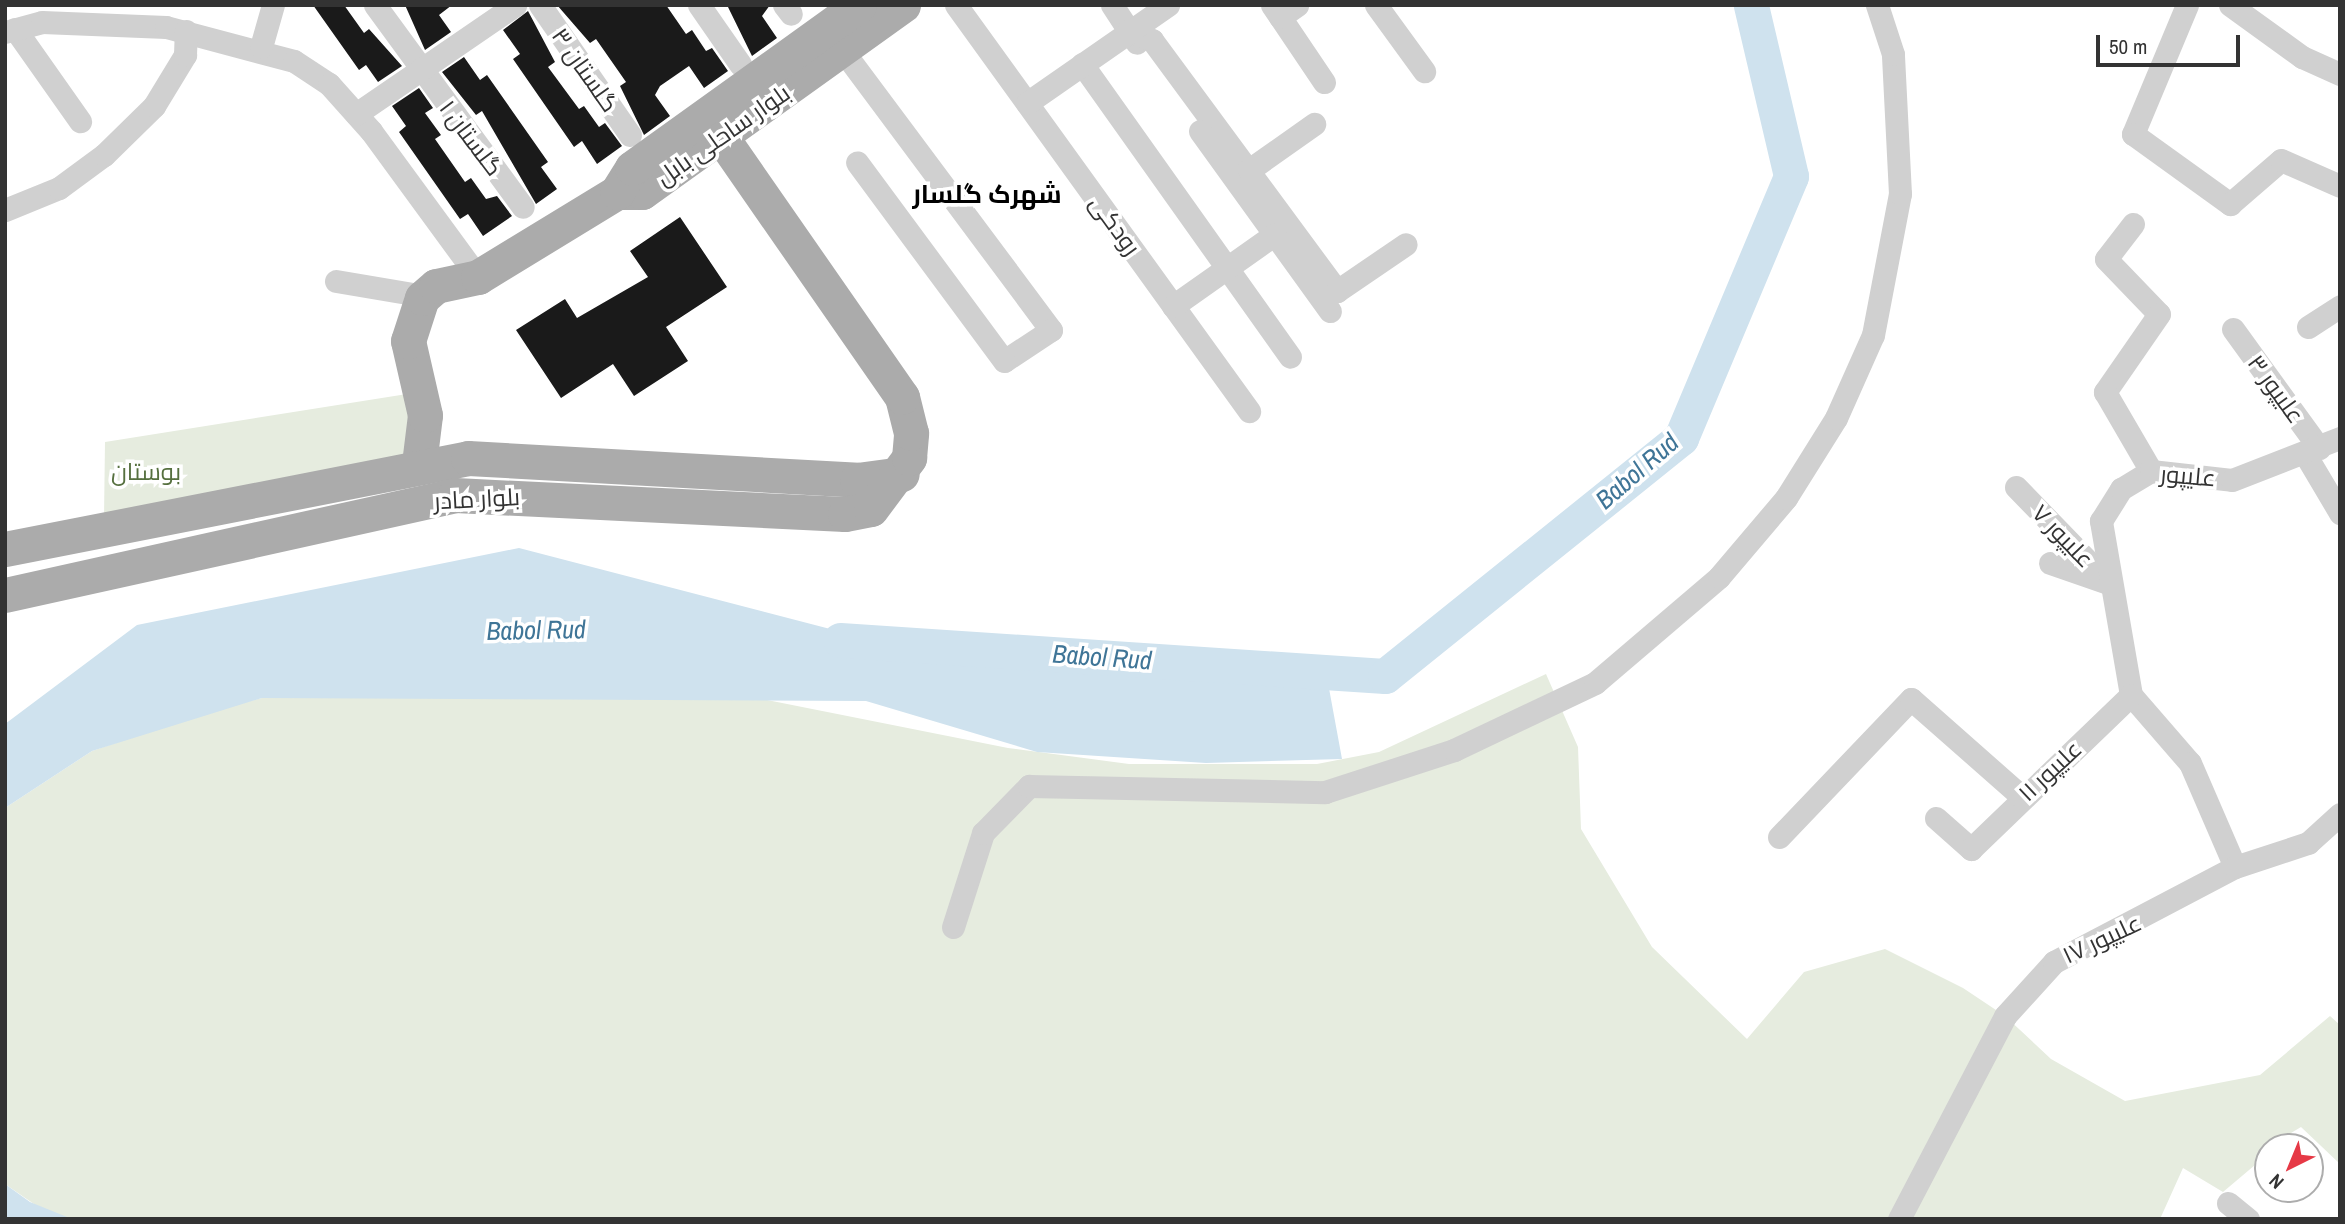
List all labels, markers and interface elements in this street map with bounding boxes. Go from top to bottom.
scale bar [2100,21,2244,65]
street label: گلستان ۳ [546,22,624,118]
text: 50 m [2109,32,2147,61]
street label: بلوار ساحلی بابل [650,78,796,192]
street label: گلستان ۱ [433,95,509,181]
district label: شهرک گلسار [912,178,1062,210]
street label: رودکی [1084,189,1146,261]
street label: علیپور ۳ [2242,349,2310,429]
water label: Babol Rud [1589,427,1685,515]
park label: بوستان [111,458,181,486]
street label: علیپور [2159,459,2217,493]
street label: بلوار مادر [433,482,521,516]
street label: علیپور ۷ [2026,499,2100,573]
water label: Babol Rud [486,614,586,646]
water label: Babol Rud [1051,638,1153,676]
street label: علیپور ۱۱ [2012,734,2088,808]
street label: علیپور ۱۷ [2058,908,2146,970]
north arrow [2254,1133,2324,1203]
text: N [2263,1169,2289,1195]

